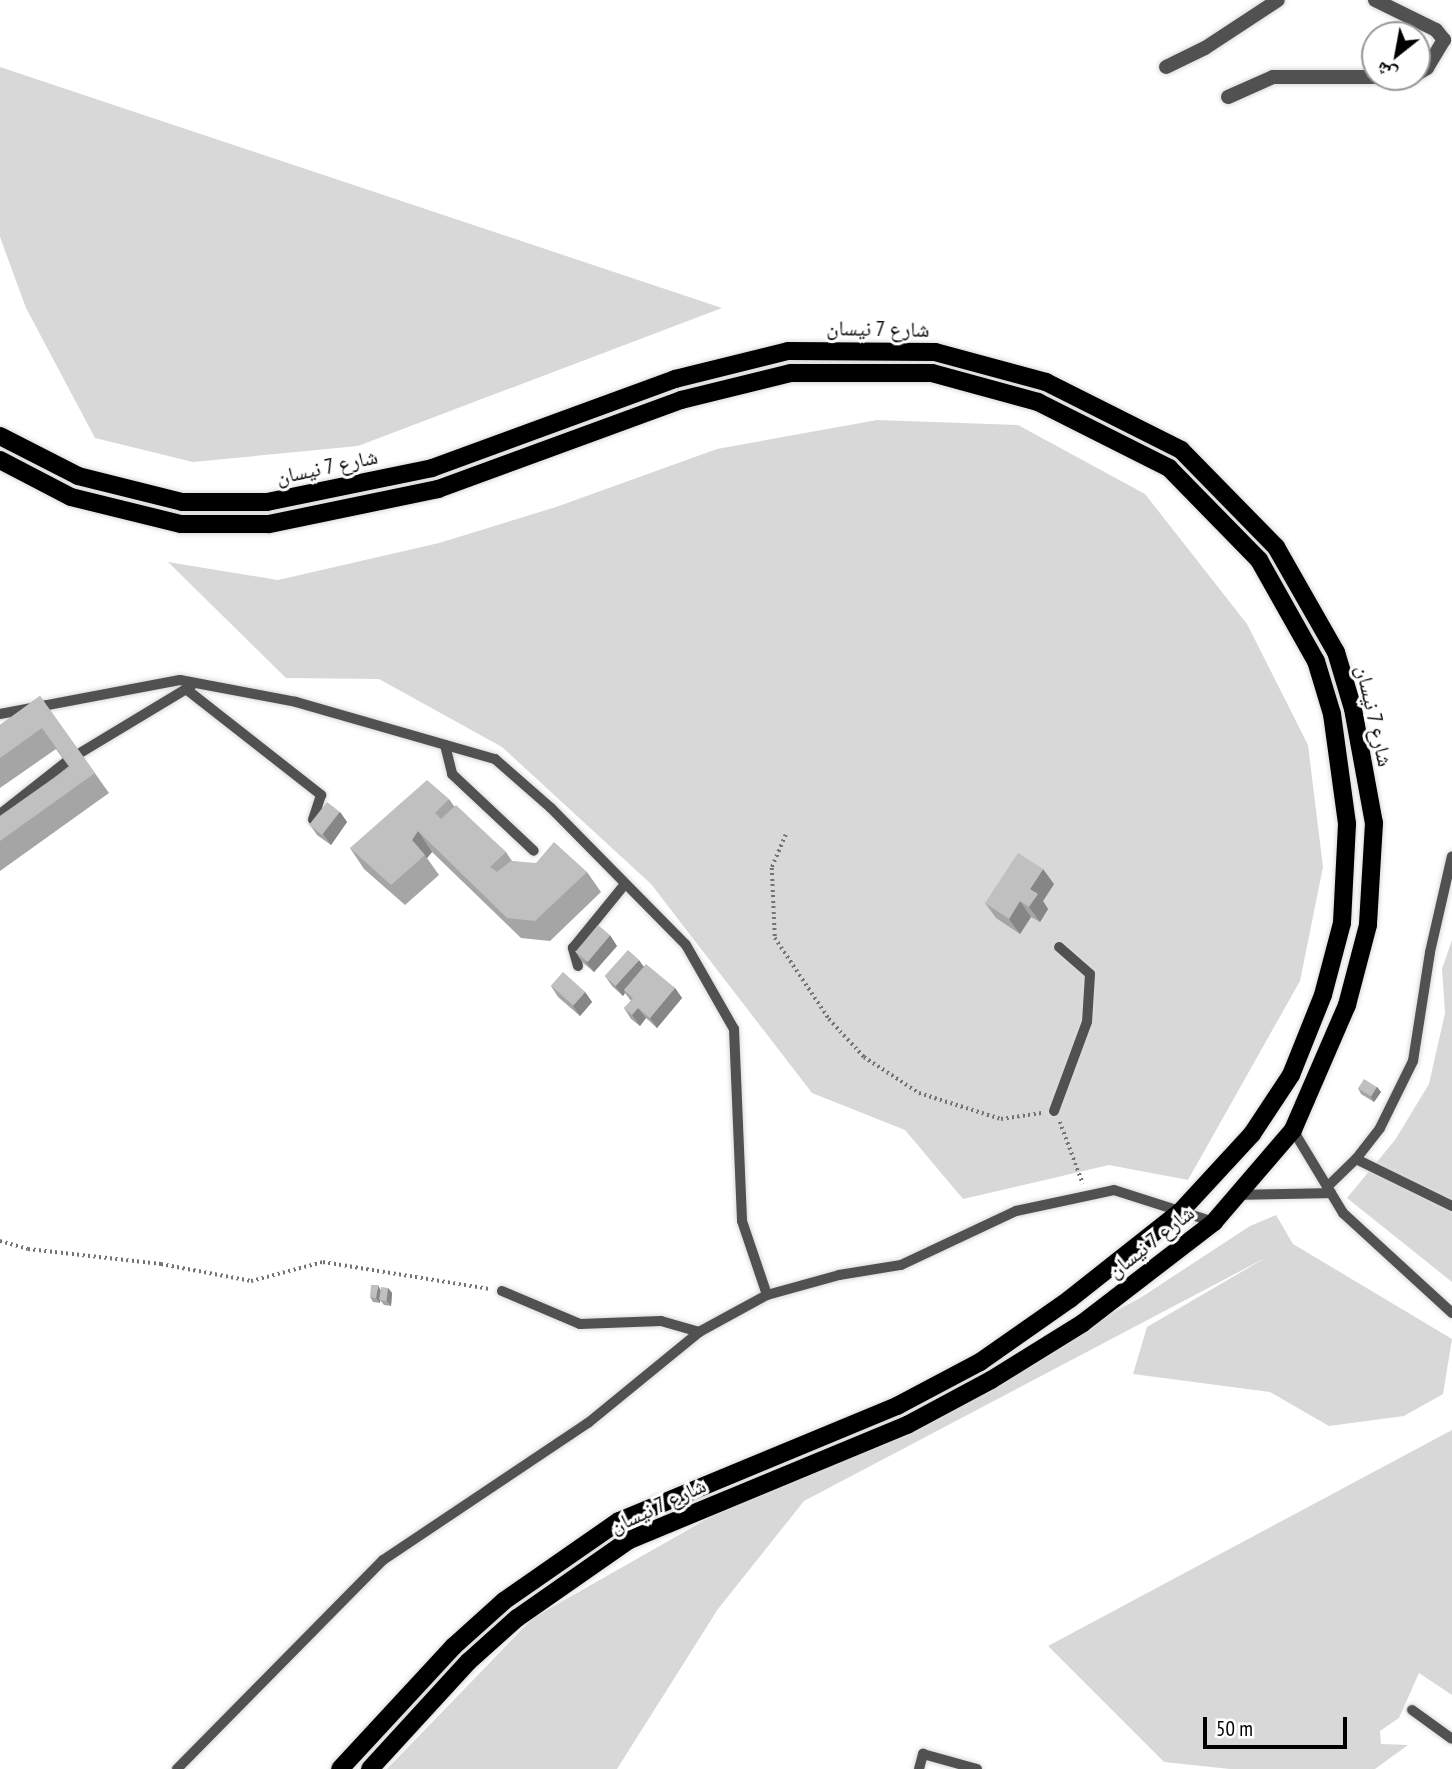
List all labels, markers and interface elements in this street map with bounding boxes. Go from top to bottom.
north arrow [1361,21,1431,91]
text: ش [1371,57,1401,88]
street label: شارع 7 نيسان [826,316,930,342]
street label: شارع 7 نيسان [274,444,380,490]
street label: شارع 7 نيسان [1350,663,1398,769]
street label: شارع 7 نيسان [1103,1200,1199,1284]
street label: شارع 7 نيسان [606,1473,710,1539]
scale bar [1207,1702,1350,1746]
text: 50 m [1216,1715,1253,1742]

